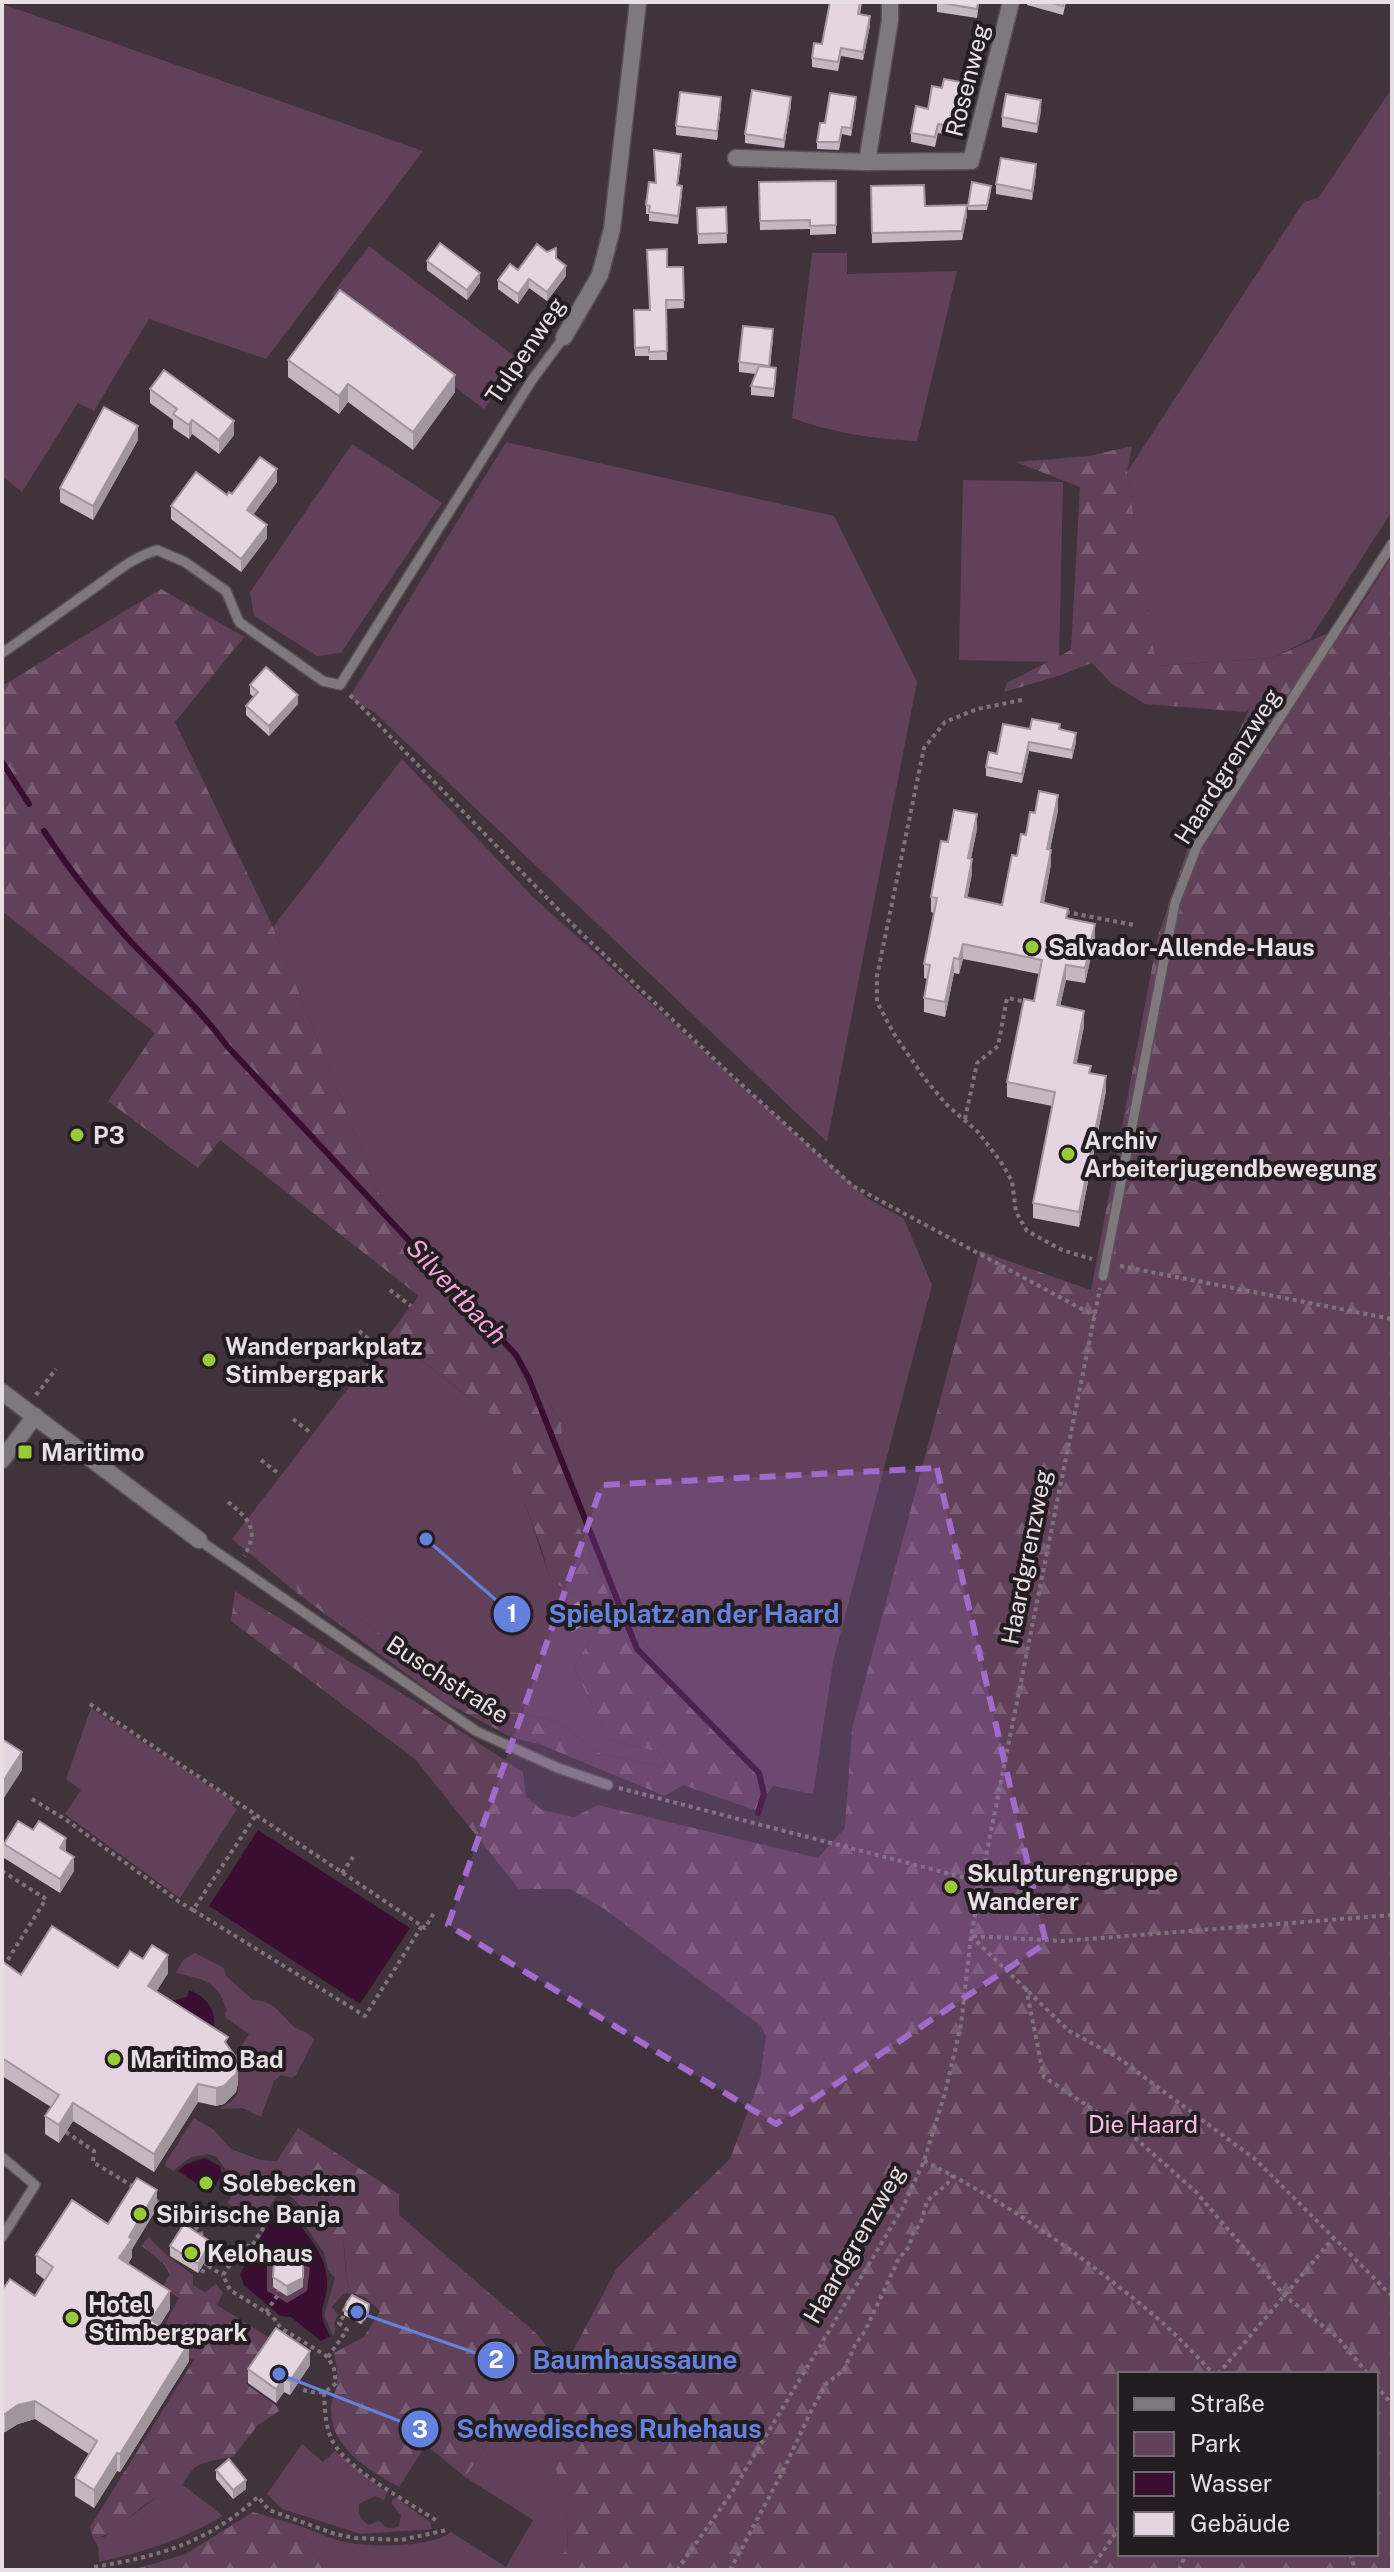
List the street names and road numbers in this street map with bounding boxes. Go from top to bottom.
street label: Rosenweg [939,21,995,139]
street label: Tulpenweg [479,291,571,409]
street label: Haardgrenzweg [1168,683,1286,849]
street label: Haardgrenzweg [995,1467,1057,1647]
street label: Buschstraße [382,1629,514,1729]
street label: Haardgrenzweg [797,2160,911,2328]

